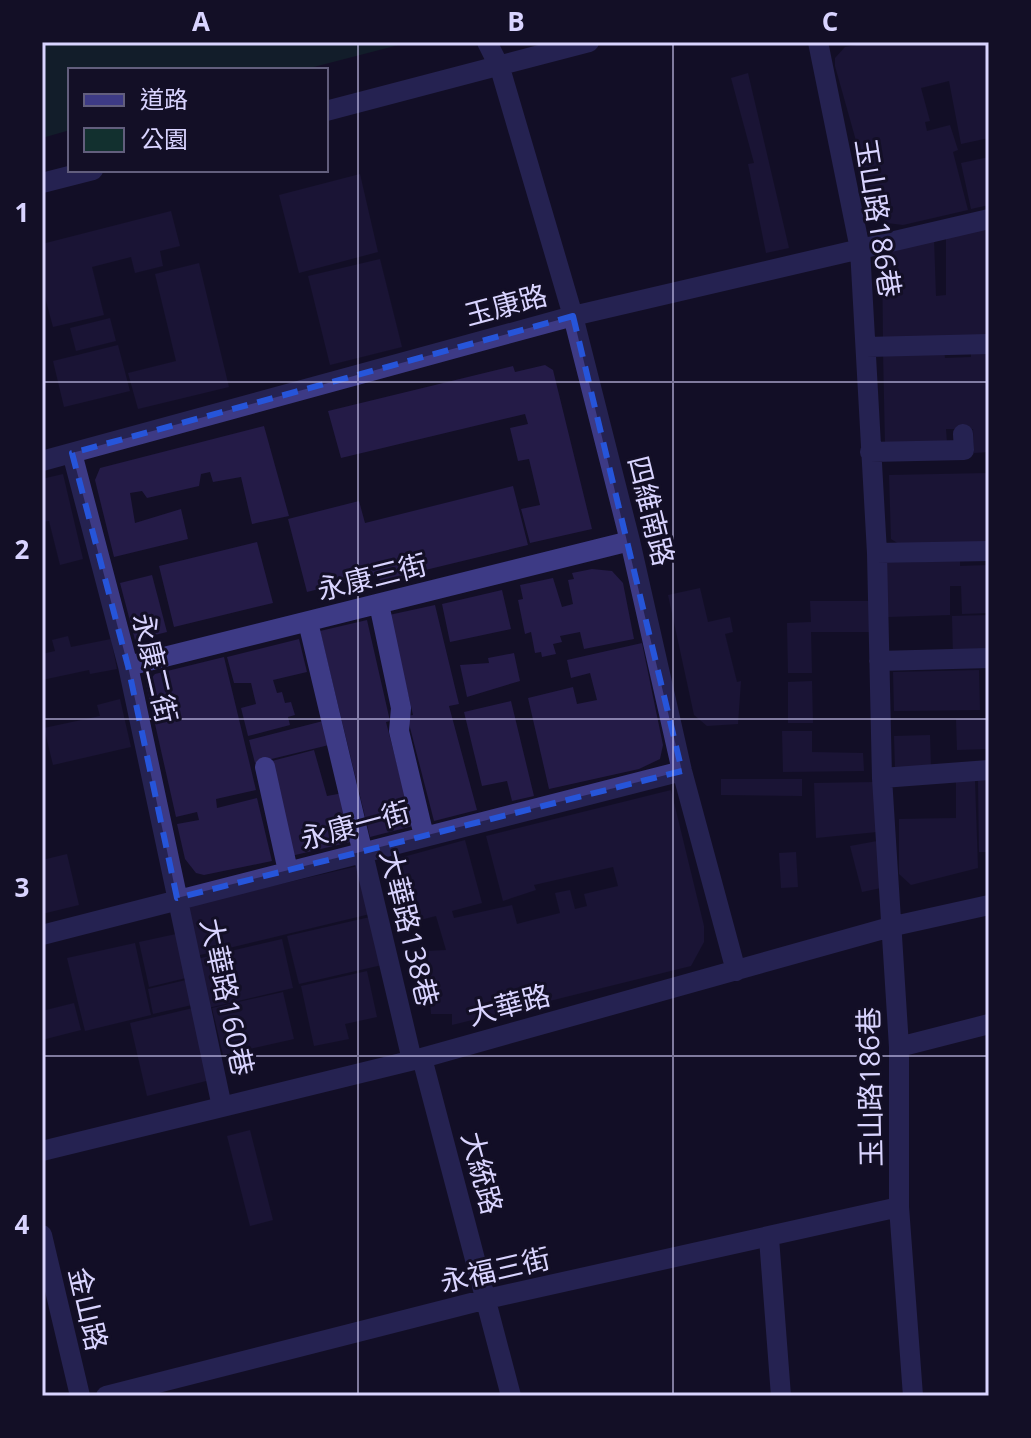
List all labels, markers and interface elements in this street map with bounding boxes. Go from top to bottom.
text: A [192,3,210,39]
text: B [507,3,525,39]
text: C [822,3,838,39]
legend [68,68,328,172]
text: 道路 [140,82,188,115]
text: 公園 [140,122,188,155]
street label: 玉山路186巷 [848,136,910,300]
text: 1 [15,194,29,230]
street label: 玉康路 [460,275,551,333]
street label: 四維南路 [620,452,684,570]
text: 2 [15,531,30,567]
street label: 永康三街 [313,544,431,608]
street label: 永康二街 [125,609,187,727]
street label: 永康一街 [296,791,414,857]
street label: 大華路138巷 [372,846,448,1010]
text: 3 [15,869,29,905]
street label: 大華路160巷 [193,915,263,1079]
street label: 大華路 [463,975,554,1033]
street label: 玉山路186巷 [849,1007,889,1167]
street label: 大統路 [454,1127,512,1218]
text: 4 [15,1206,30,1242]
street label: 永福三街 [436,1238,554,1300]
street label: 金山路 [61,1264,117,1354]

